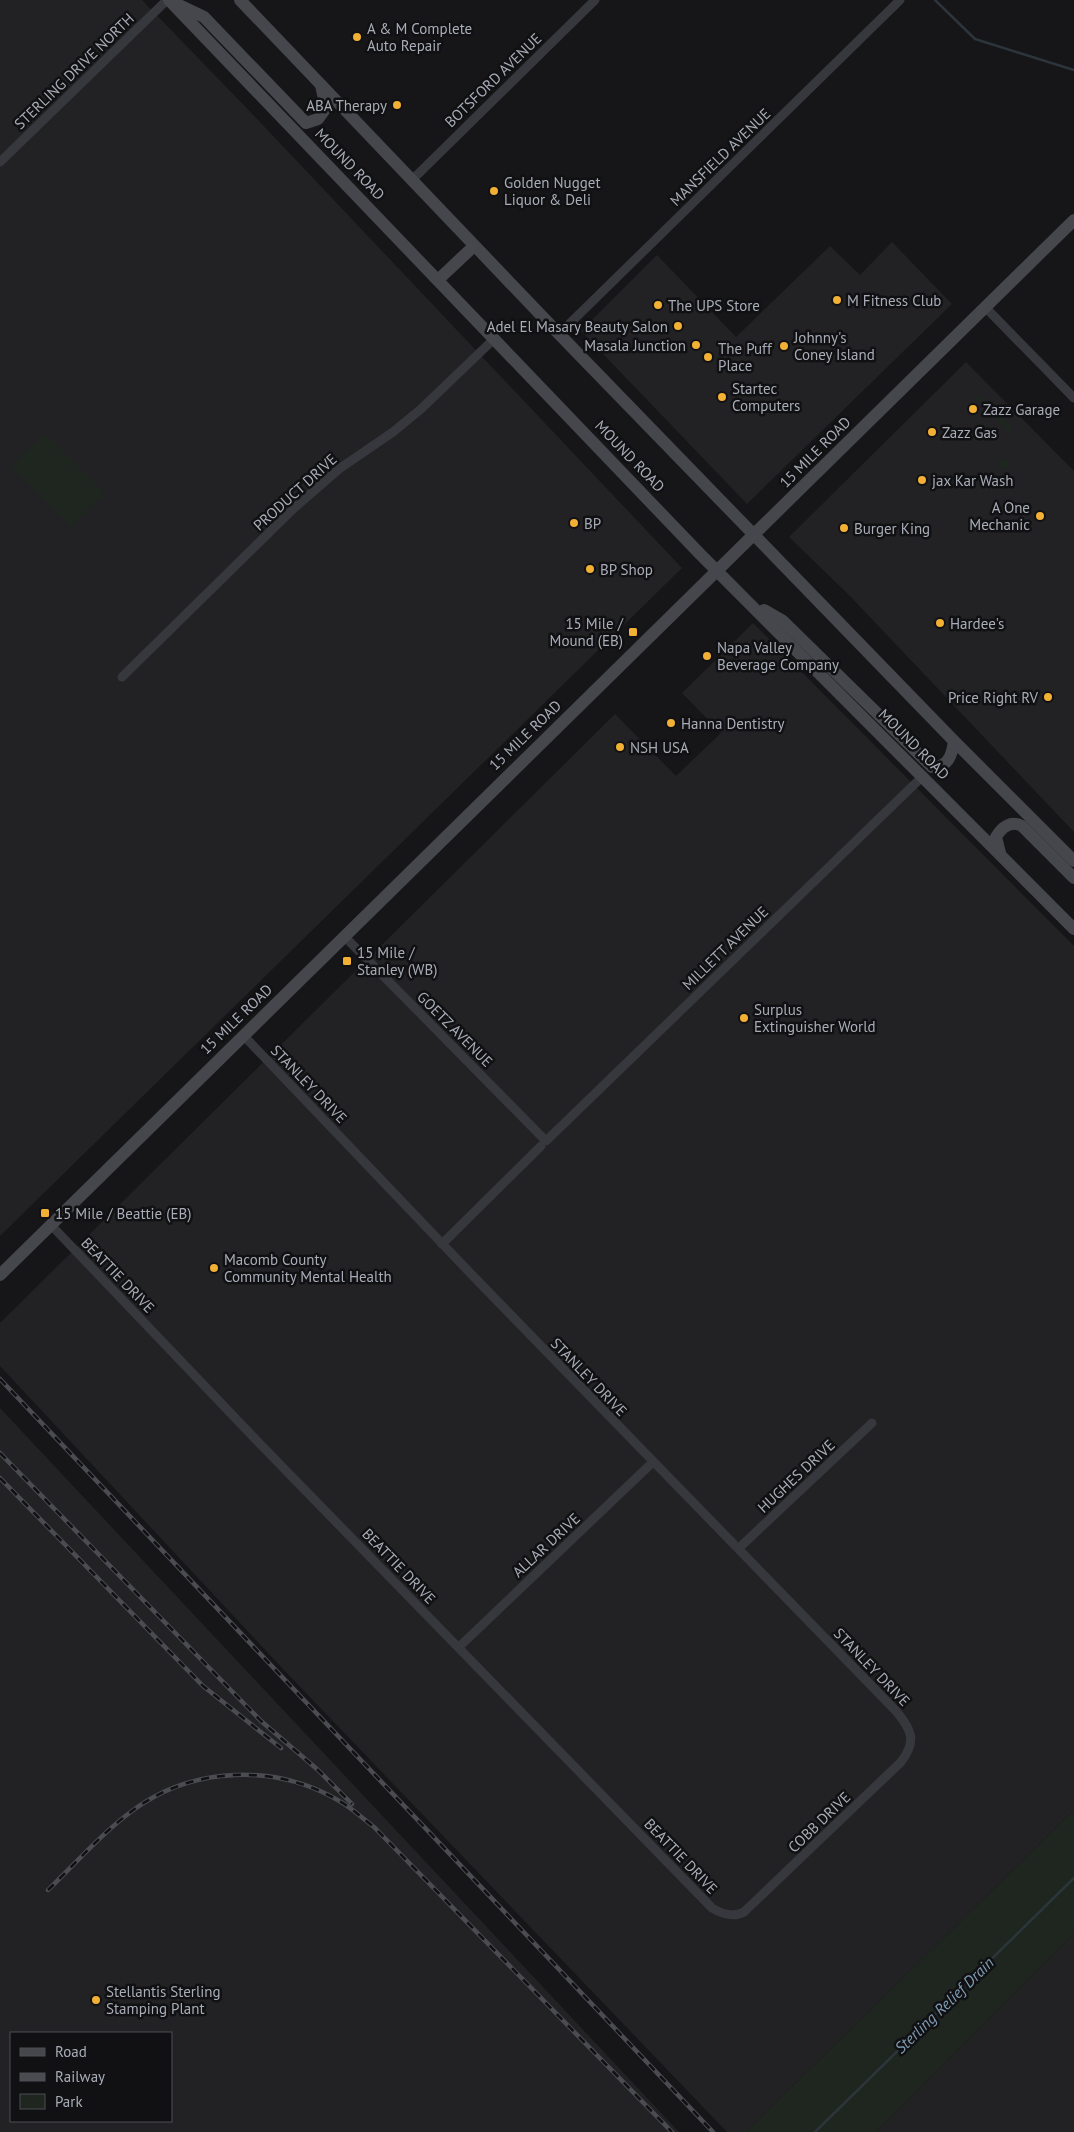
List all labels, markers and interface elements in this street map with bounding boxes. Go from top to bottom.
street label: STERLING DRIVE NORTH [10,9,138,133]
place label: A & M Complete Auto Repair [367,19,472,55]
street label: BOTSFORD AVENUE [441,29,545,131]
marker: A & M Complete Auto Repair [351,31,363,43]
place label: ABA Therapy [306,96,387,115]
marker: ABA Therapy [391,99,403,111]
street label: MANSFIELD AVENUE [666,104,774,210]
street label: MOUND ROAD [311,124,389,204]
place label: Golden Nugget Liquor & Deli [504,173,601,209]
marker: Golden Nugget Liquor & Deli [488,185,500,197]
place label: M Fitness Club [847,291,941,310]
marker: M Fitness Club [831,294,843,306]
place label: The UPS Store [668,296,760,315]
marker: The UPS Store [652,299,664,311]
place label: Adel El Masary Beauty Salon [487,317,668,336]
marker: Adel El Masary Beauty Salon [672,320,684,332]
place label: Johnny's Coney Island [793,328,875,364]
place label: Masala Junction [584,336,686,355]
marker: Masala Junction [690,339,702,351]
place label: The Puff Place [718,339,773,375]
marker: Johnny's Coney Island [778,340,790,352]
marker: The Puff Place [702,351,714,363]
place label: Startec Computers [732,379,800,415]
marker: Startec Computers [716,391,728,403]
place label: Zazz Garage [983,400,1060,419]
marker: Zazz Garage [967,403,979,415]
street label: 15 MILE ROAD [775,412,855,492]
street label: MOUND ROAD [591,416,669,496]
place label: Zazz Gas [942,423,997,442]
marker: Zazz Gas [926,426,938,438]
street label: PRODUCT DRIVE [249,449,341,535]
place label: jax Kar Wash [932,471,1013,490]
marker: jax Kar Wash [916,474,928,486]
place label: A One Mechanic [969,498,1030,534]
marker: A One Mechanic [1034,510,1046,522]
place label: BP [584,514,601,533]
marker: BP [568,517,580,529]
place label: Burger King [854,519,930,538]
marker: Burger King [838,522,850,534]
place label: BP Shop [600,560,653,579]
marker: BP Shop [584,563,596,575]
place label: 15 Mile / Mound (EB) [550,614,624,650]
place label: Hardee's [950,614,1004,633]
marker: Hardee's [934,617,946,629]
marker: 15 Mile / Mound (EB) [627,626,639,638]
place label: Napa Valley Beverage Company [717,638,839,674]
marker: Napa Valley Beverage Company [701,650,713,662]
place label: Price Right RV [948,688,1038,707]
marker: Price Right RV [1042,691,1054,703]
street label: 15 MILE ROAD [485,696,565,774]
street label: MOUND ROAD [875,705,953,783]
place label: Hanna Dentistry [681,714,785,733]
marker: Hanna Dentistry [665,717,677,729]
place label: NSH USA [630,738,689,757]
marker: NSH USA [614,741,626,753]
street label: MILLETT AVENUE [678,902,772,994]
place label: 15 Mile / Stanley (WB) [357,943,437,979]
marker: 15 Mile / Stanley (WB) [341,955,353,967]
street label: 15 MILE ROAD [196,980,276,1058]
street label: GOETZ AVENUE [413,987,497,1071]
place label: Surplus Extinguisher World [754,1000,876,1036]
marker: Surplus Extinguisher World [738,1012,750,1024]
street label: STANLEY DRIVE [267,1041,351,1127]
place label: 15 Mile / Beattie (EB) [55,1204,191,1223]
marker: 15 Mile / Beattie (EB) [39,1207,51,1219]
street label: BEATTIE DRIVE [77,1233,159,1317]
place label: Macomb County Community Mental Health [224,1250,392,1286]
marker: Macomb County Community Mental Health [208,1262,220,1274]
street label: STANLEY DRIVE [547,1334,631,1420]
street label: HUGHES DRIVE [753,1435,839,1517]
street label: ALLAR DRIVE [508,1509,584,1581]
street label: BEATTIE DRIVE [358,1524,440,1608]
street label: STANLEY DRIVE [830,1624,914,1710]
street label: COBB DRIVE [784,1788,854,1856]
street label: BEATTIE DRIVE [640,1814,722,1898]
water label: Sterling Relief Drain [890,1953,998,2057]
place label: Stellantis Sterling Stamping Plant [106,1982,221,2018]
marker: Stellantis Sterling Stamping Plant [90,1994,102,2006]
legend [10,2032,172,2122]
text: Road [55,2042,87,2061]
text: Railway [55,2067,105,2086]
text: Park [55,2092,83,2111]

